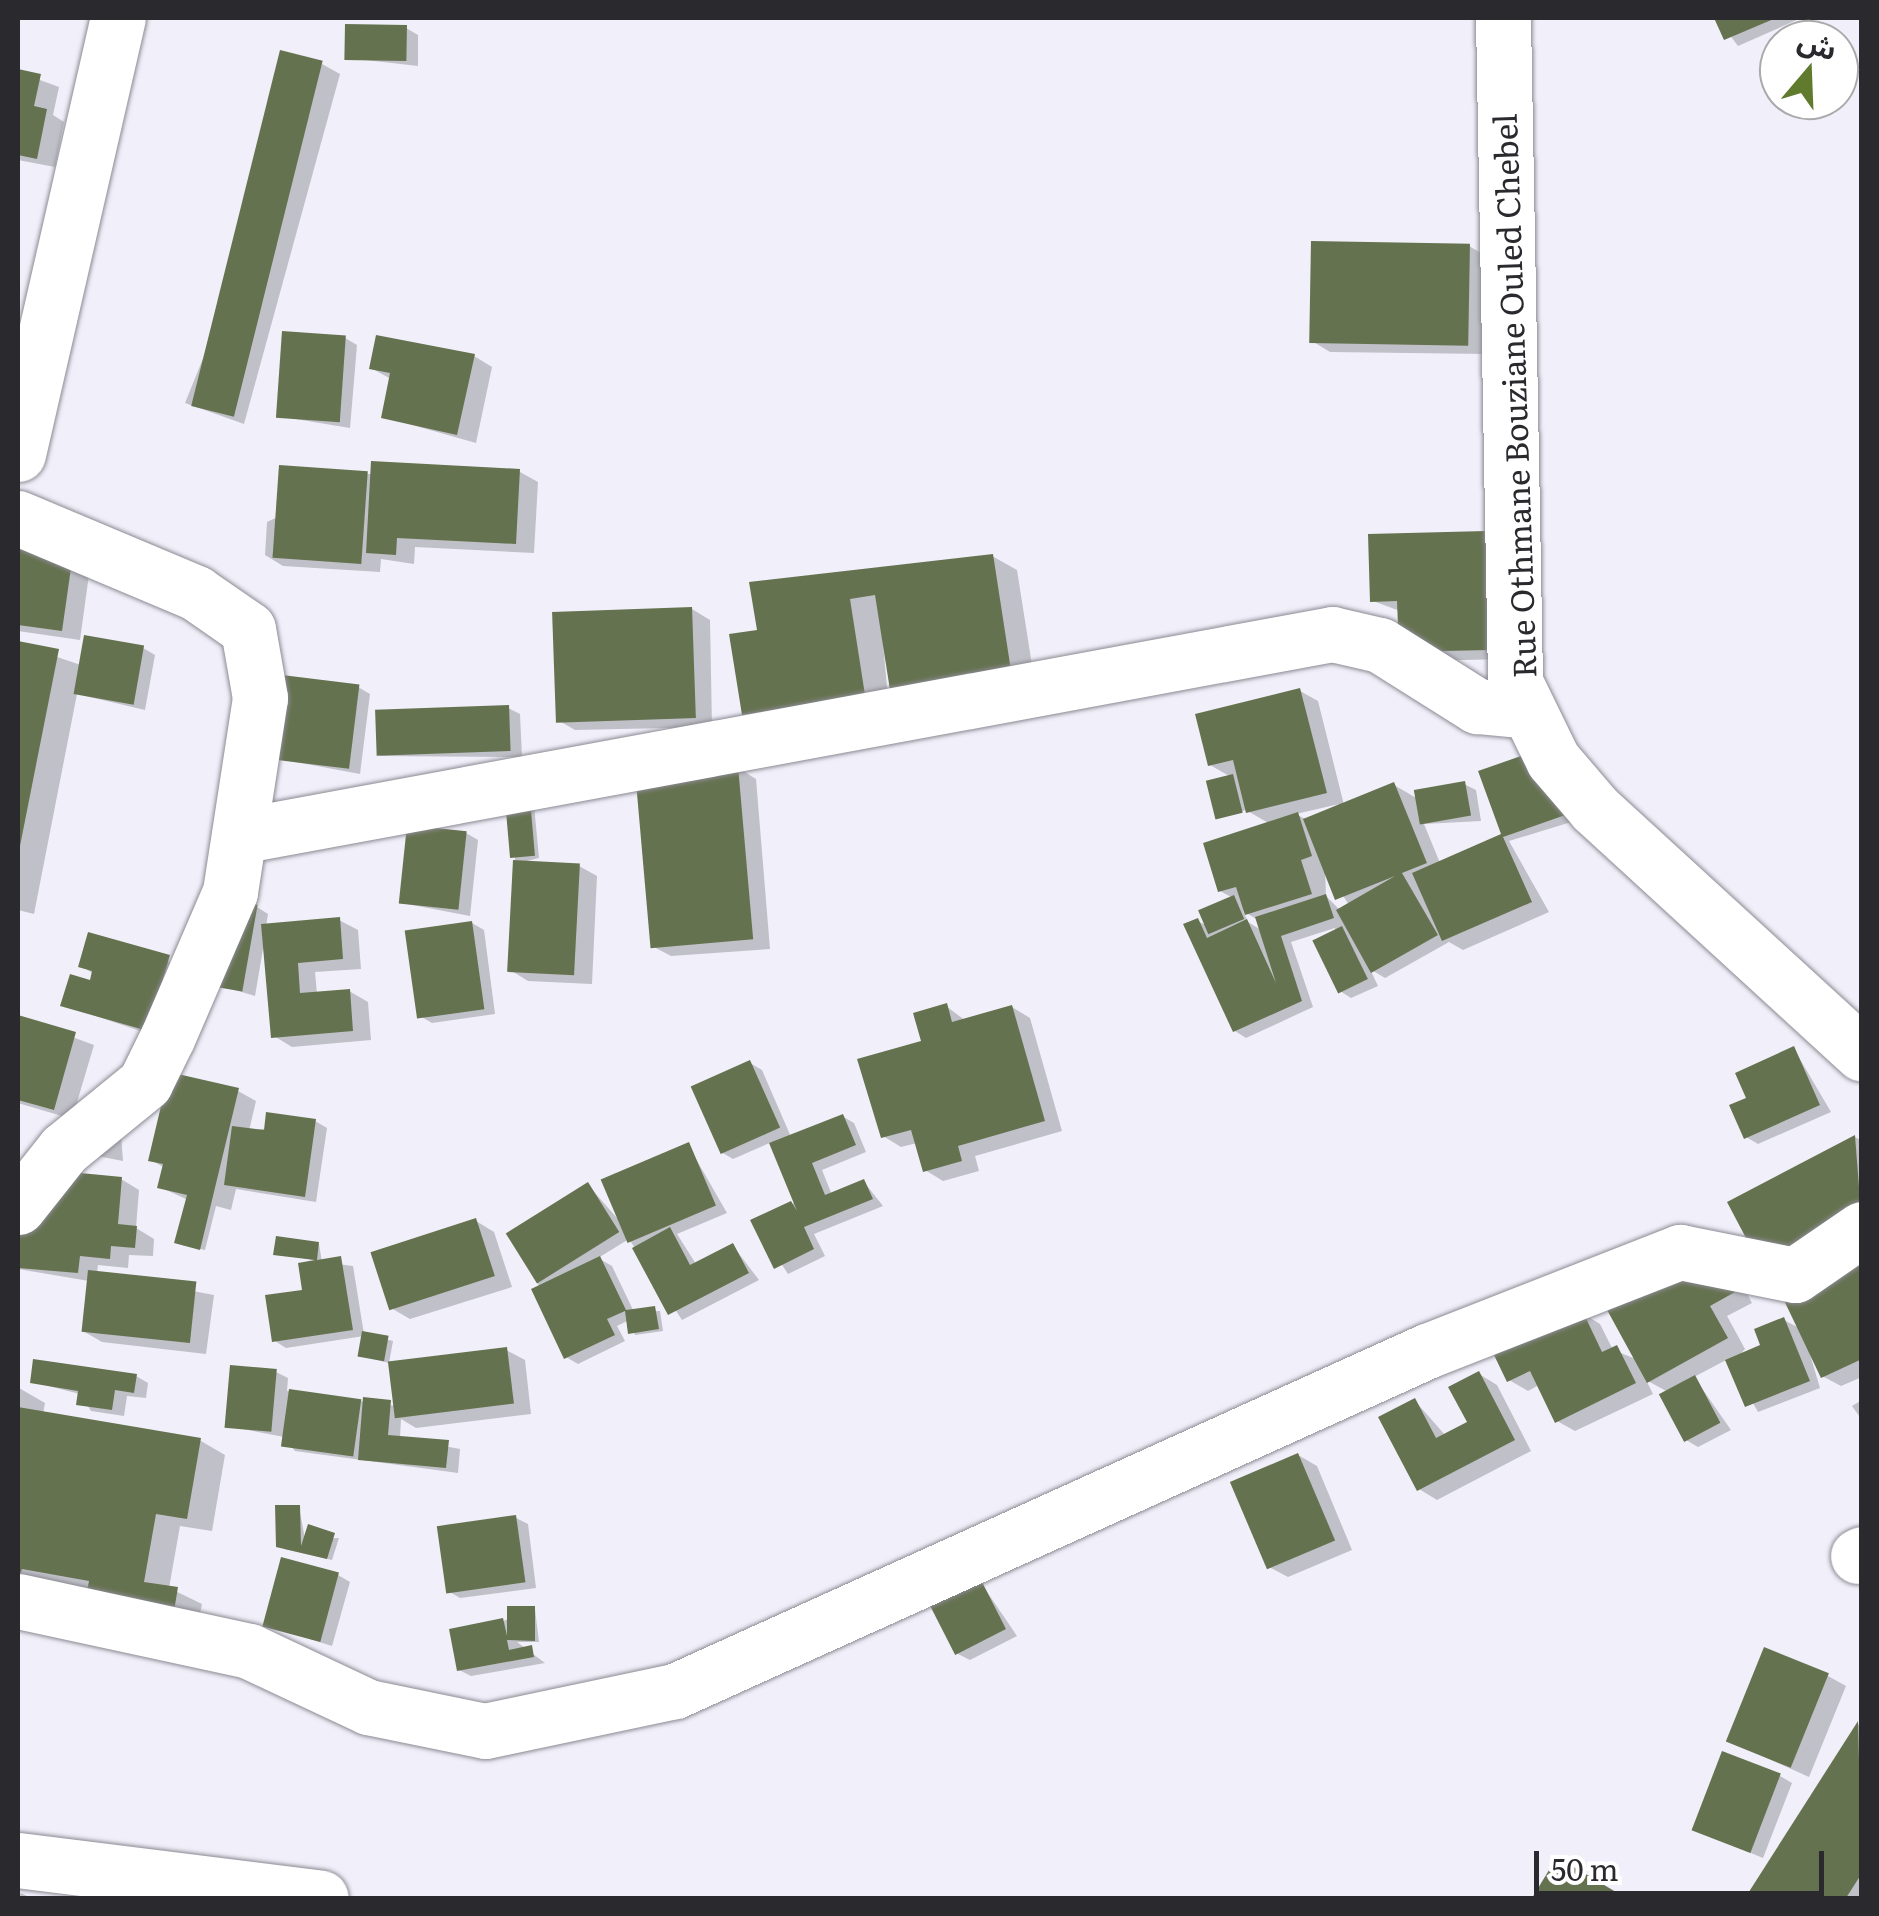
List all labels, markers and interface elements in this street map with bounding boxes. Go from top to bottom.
text: ش [1793,17,1843,70]
north arrow [1759,20,1859,120]
street label: Rue Othmane Bouziane Ouled Chebel [1484,113,1542,679]
scale bar [1539,1831,1829,1893]
text: 50 m [1551,1846,1619,1890]

